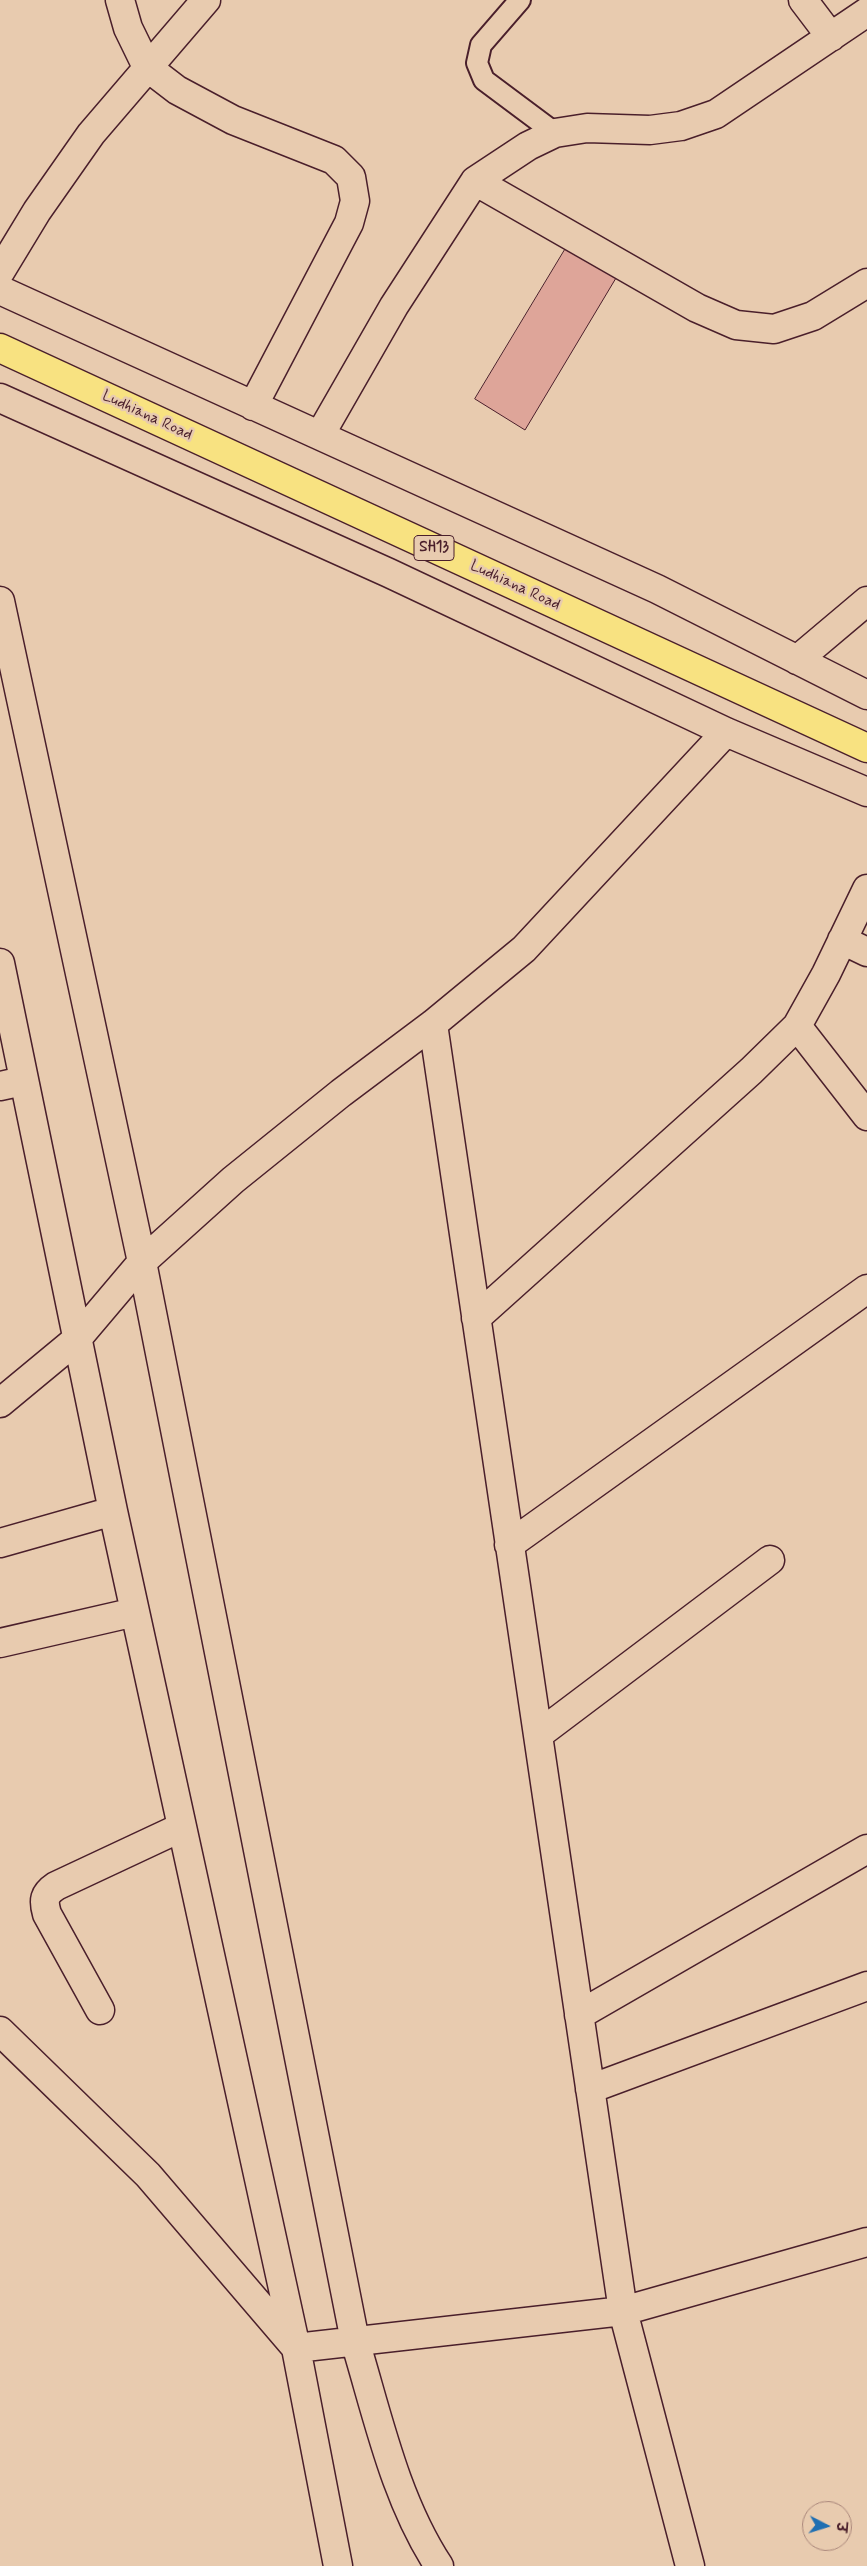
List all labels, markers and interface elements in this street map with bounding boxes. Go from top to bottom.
street label: Ludhiana Road [99,387,195,445]
road number: SH13 [414,536,454,560]
street label: Ludhiana Road [467,557,563,615]
north arrow [802,2501,852,2551]
text: उ [832,2522,850,2533]

